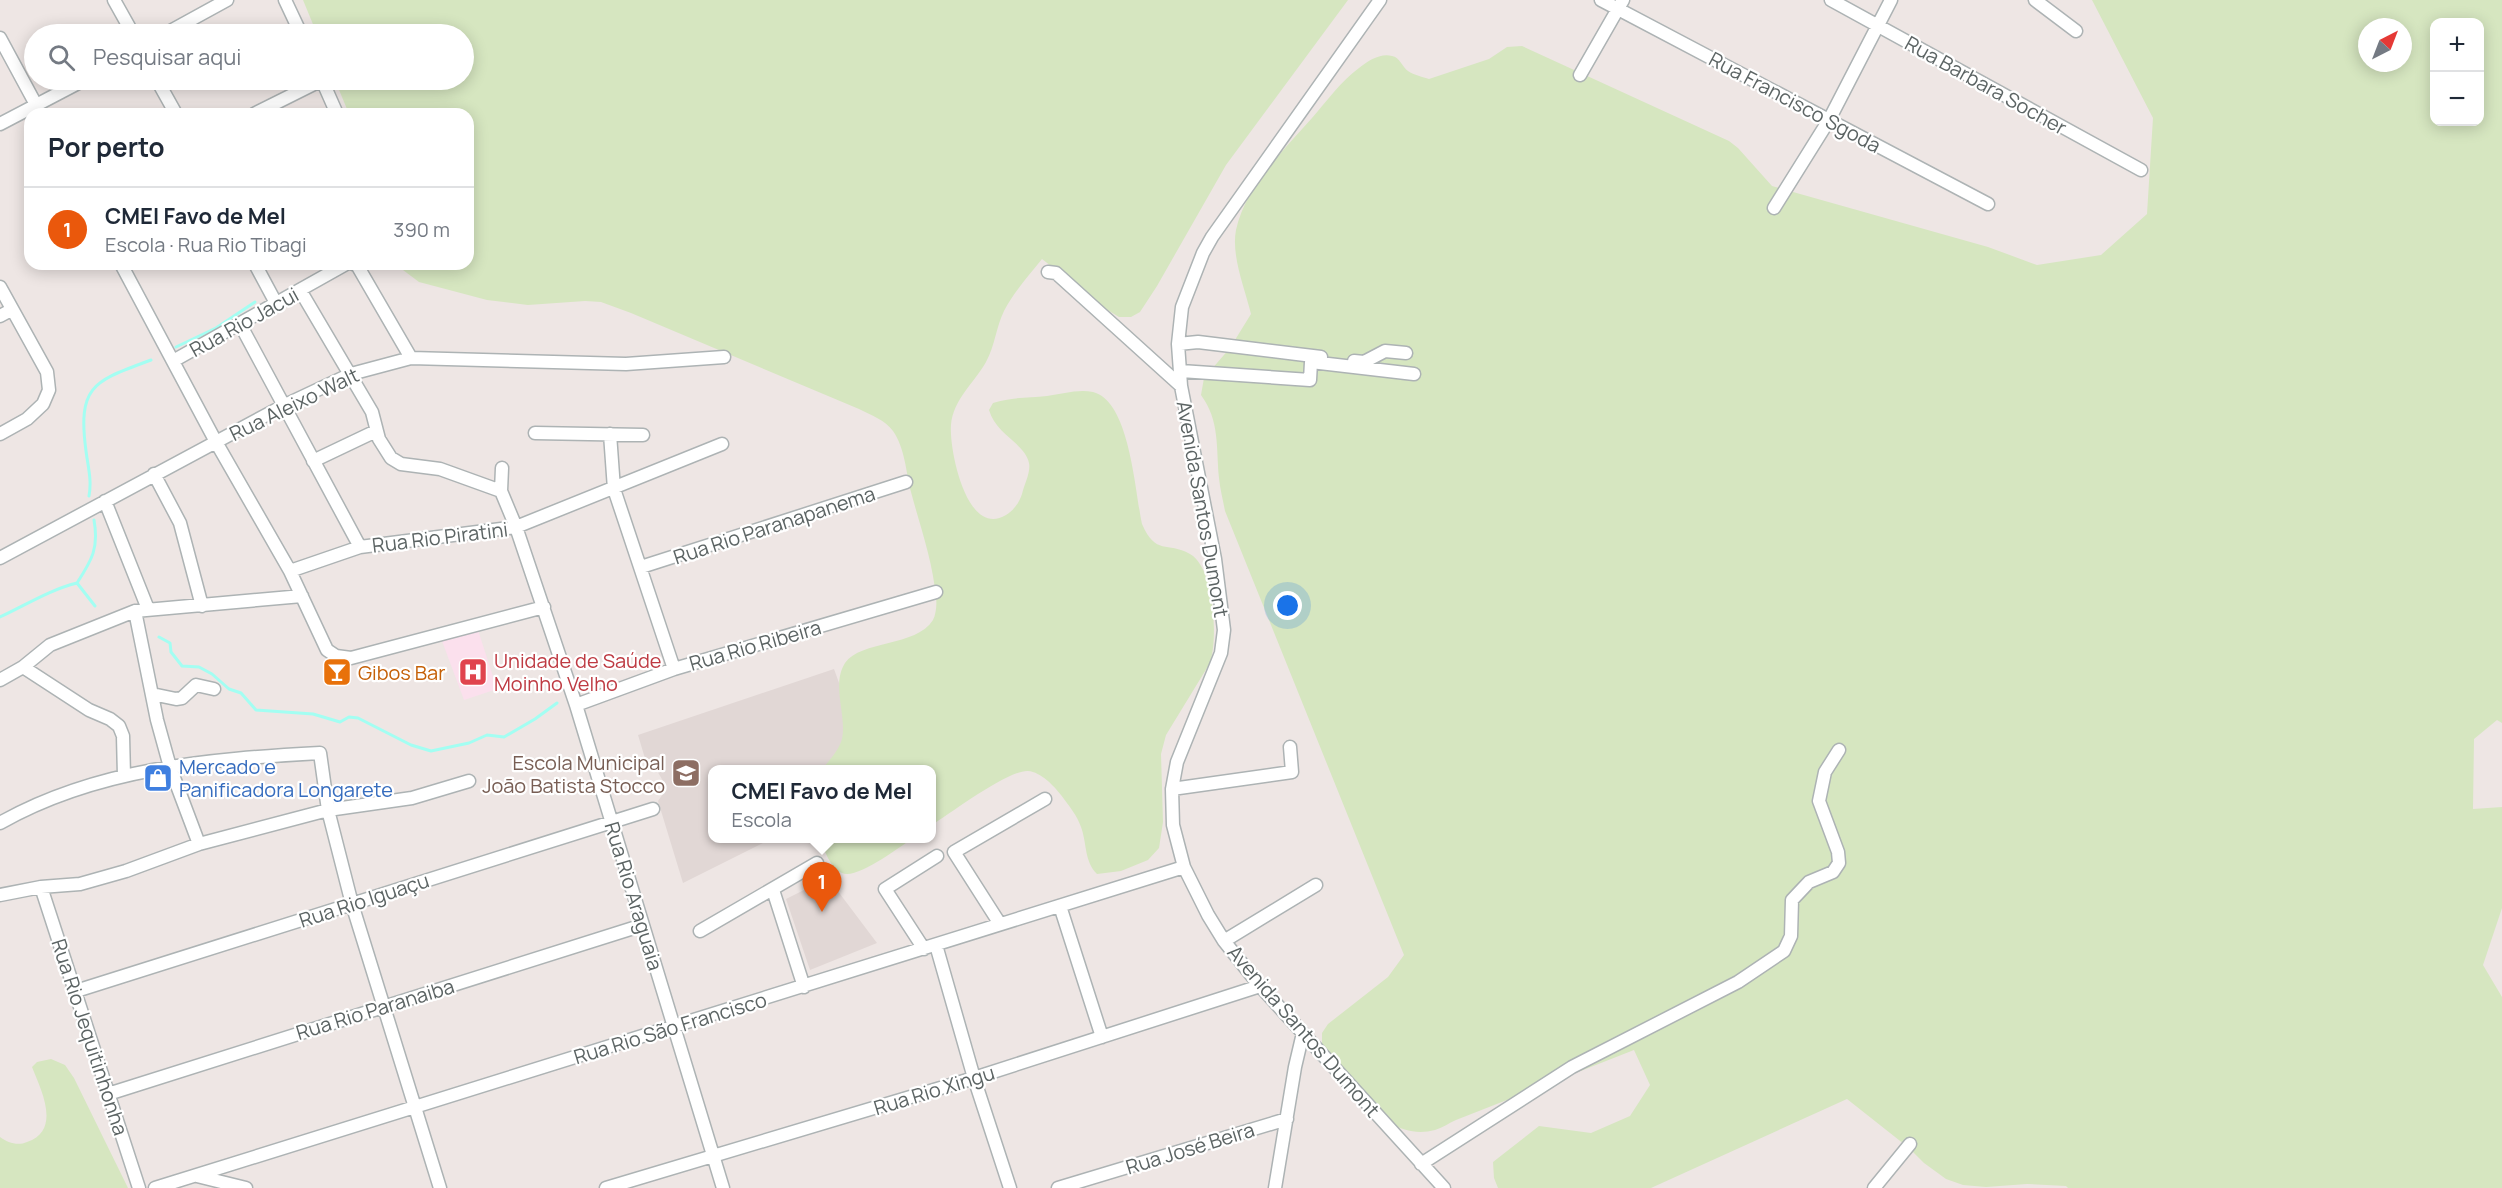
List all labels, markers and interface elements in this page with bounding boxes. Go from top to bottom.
north arrow [2358,18,2412,72]
map controls [2430,18,2484,126]
button: + [2430,18,2484,72]
search box [24,24,474,90]
street label: Rua Barbara Socher [1900,29,2072,141]
icon: search [45,41,78,74]
text: Pesquisar aqui [93,42,241,72]
street label: Rua Francisco Sgoda [1704,45,1886,159]
button: − [2430,72,2484,126]
text: Por perto [48,129,165,165]
text: CMEI Favo de Mel [105,201,286,231]
text: 1 [63,216,72,243]
text: 390 m [393,216,450,243]
text: Escola · Rua Rio Tibagi [105,231,307,258]
street label: Rua Rio Jacui [185,281,303,363]
street label: Rua Aleixo Walt [225,361,363,447]
street label: Avenida Santos Dumont [1171,399,1235,619]
street label: Rua Rio Paranapanema [670,480,878,570]
street label: Rua Rio Piratini [371,515,509,559]
your location [1273,591,1302,620]
street label: Rua Rio Ribeira [686,613,824,677]
place label: Unidade de Saúde Moinho Velho [494,647,662,697]
bar icon: Gibos Bar [321,656,353,688]
hospital icon: Unidade de Saúde Moinho Velho [457,656,489,688]
place label: Gibos Bar [358,659,445,686]
place label: Escola Municipal João Batista Stocco [482,749,665,799]
place label: Mercado e Panificadora Longarete [179,753,393,803]
school or university icon: Escola Municipal João Batista Stocco [670,757,702,789]
shop icon: Mercado e Panificadora Longarete [142,762,174,794]
popup [708,765,936,843]
text: CMEI Favo de Mel [732,776,912,806]
text: Escola [732,806,792,833]
street label: Rua Rio Araguaia [599,818,669,974]
pin: 1 [802,862,842,912]
street label: Rua Rio Iguaçu [296,866,432,934]
street label: Rua Rio Jequitinhonha [45,935,135,1139]
street label: Avenida Santos Dumont [1222,939,1386,1123]
street label: Rua Rio Paranaiba [293,972,457,1046]
street label: Rua Rio São Francisco [570,986,770,1070]
street label: Rua Rio Xingu [870,1059,998,1121]
street label: Rua José Beira [1122,1116,1258,1180]

